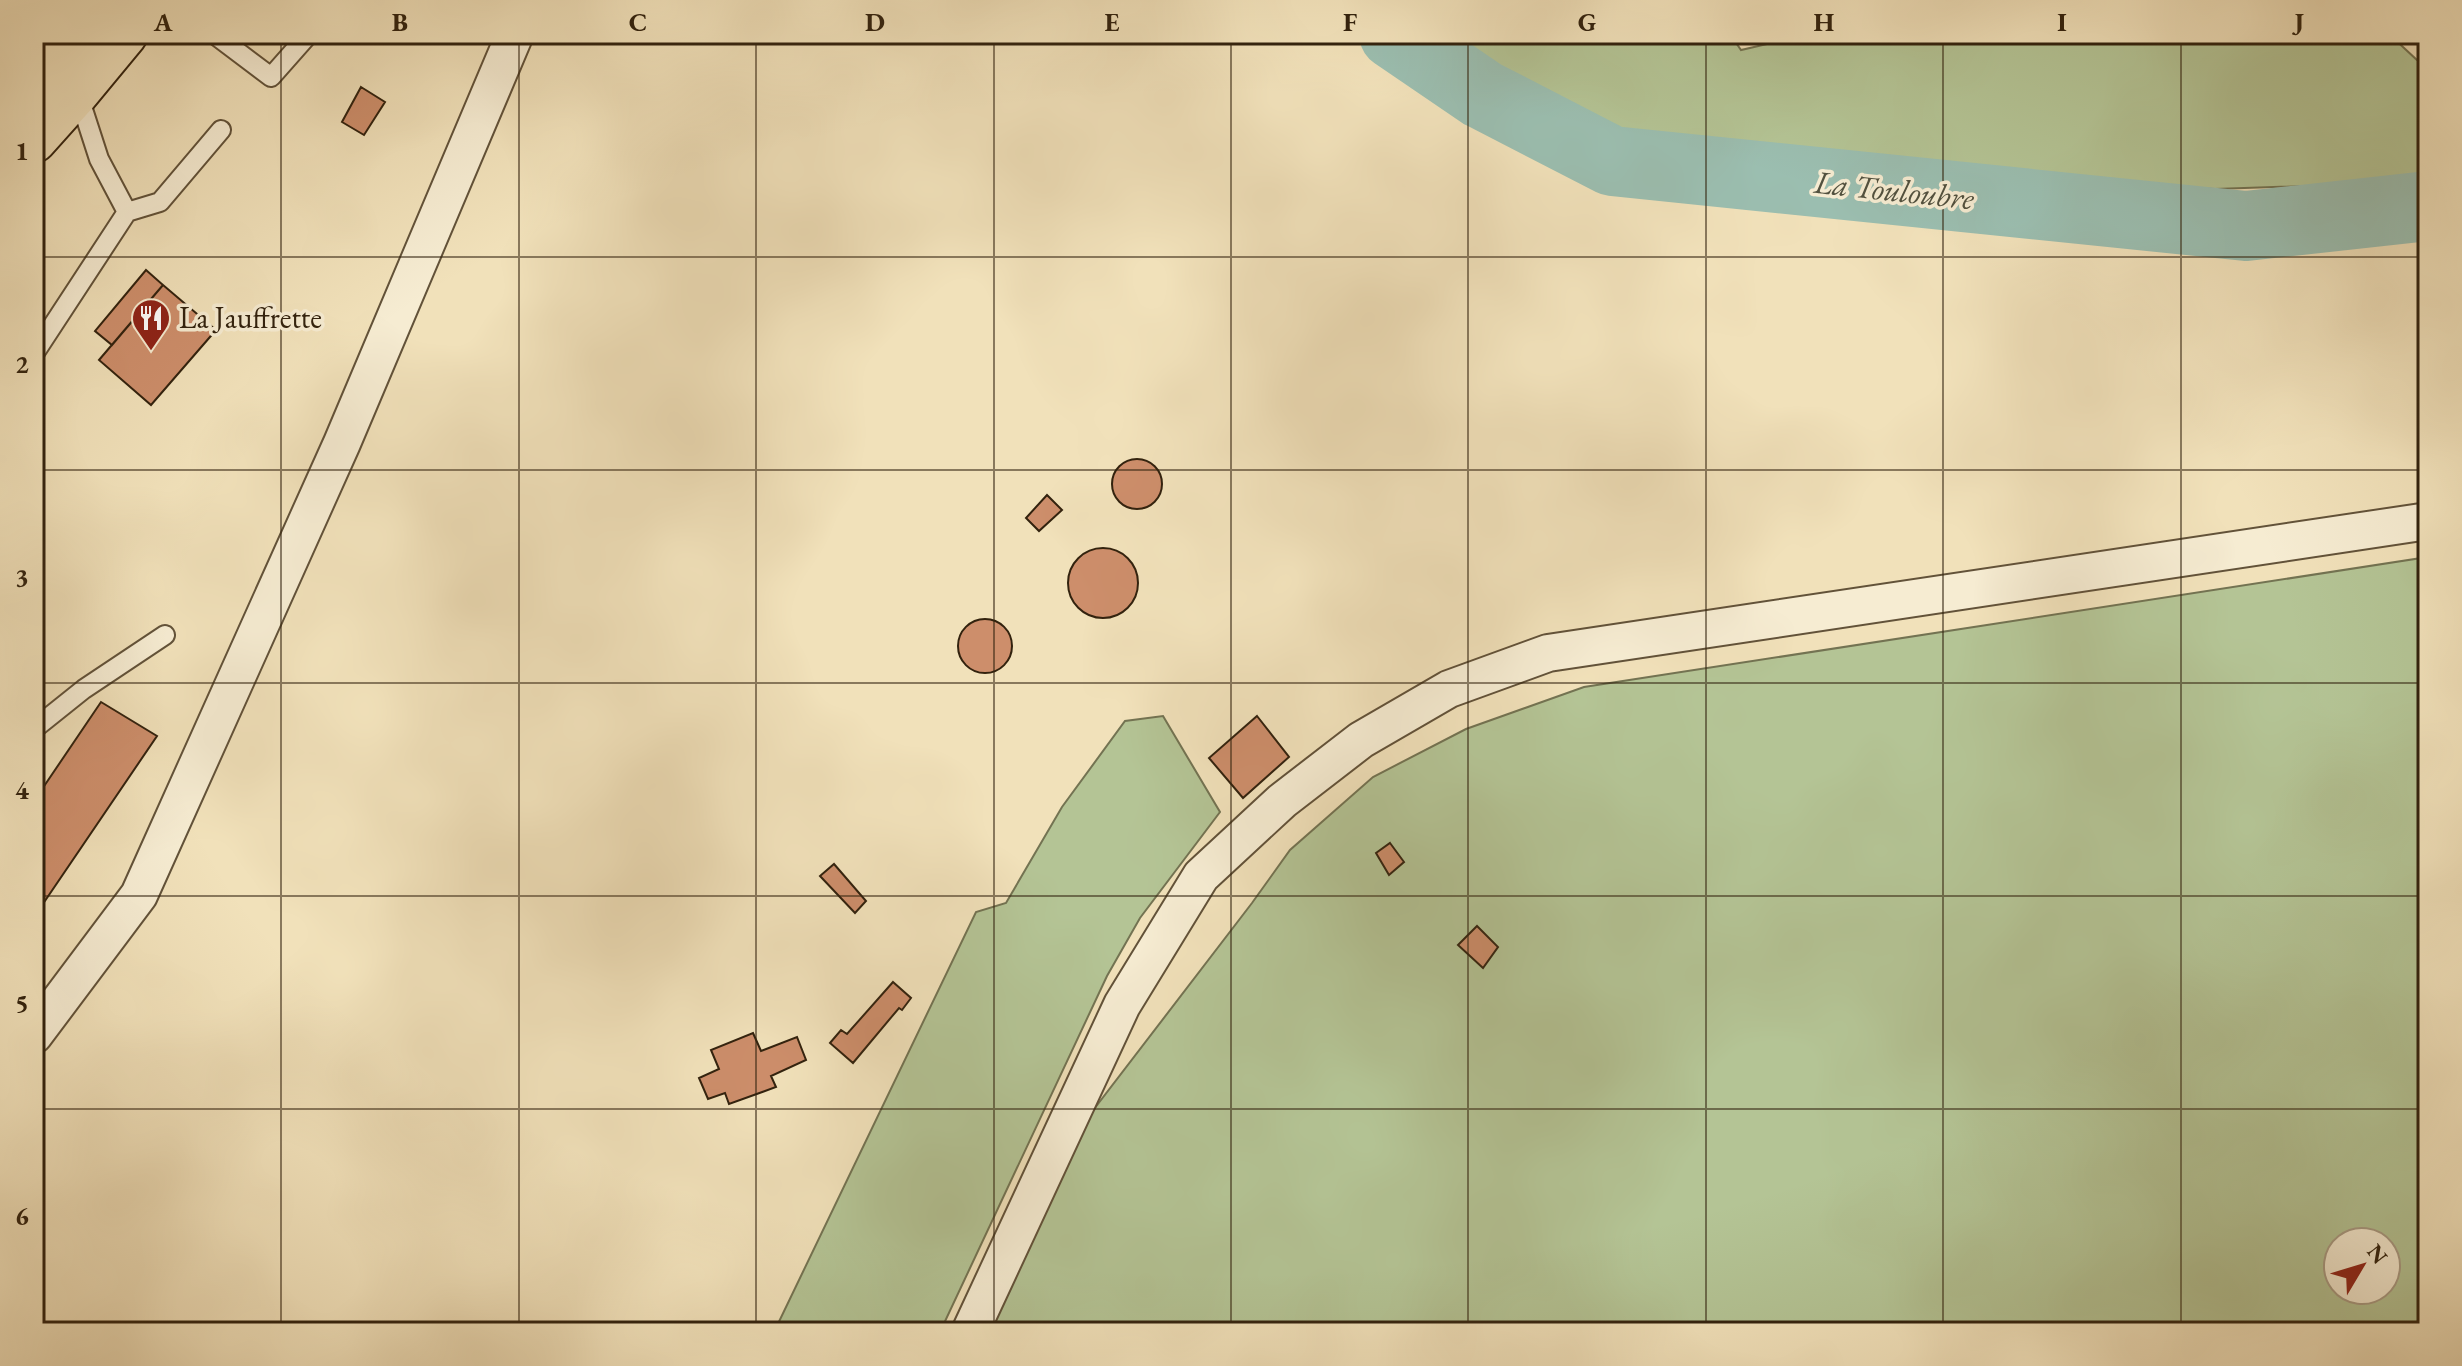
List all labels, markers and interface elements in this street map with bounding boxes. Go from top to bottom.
text: A [153,5,173,39]
text: B [392,5,408,39]
text: C [629,5,647,39]
text: D [865,5,885,39]
text: E [1105,5,1120,39]
text: F [1343,5,1357,39]
text: G [1578,5,1597,39]
text: H [1814,5,1835,39]
text: I [2057,5,2067,39]
text: J [2291,5,2304,39]
text: 1 [15,134,29,168]
water label: La Touloubre [1811,161,1977,219]
restaurant icon: La Jauffrette [130,297,172,352]
place label: La Jauffrette [179,298,322,337]
text: 2 [15,347,29,381]
text: 3 [15,560,29,594]
text: 4 [15,773,29,807]
text: 5 [15,986,29,1020]
text: 6 [15,1199,29,1233]
north arrow [2322,1226,2402,1306]
text: N [2360,1238,2394,1270]

